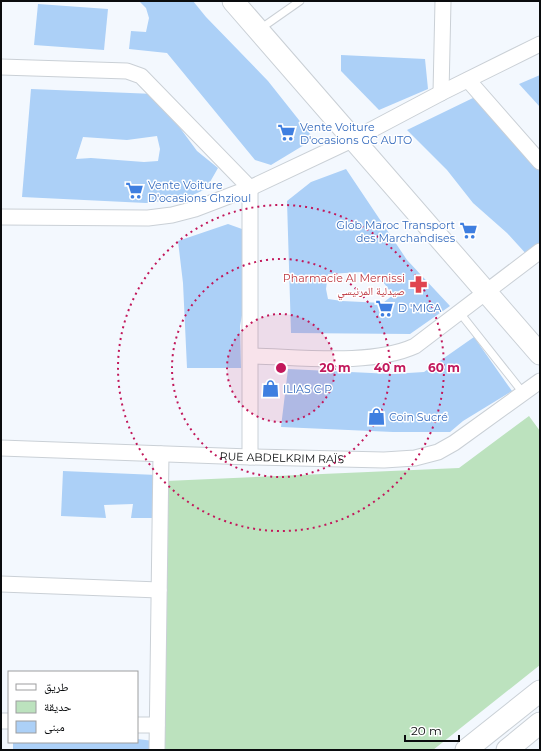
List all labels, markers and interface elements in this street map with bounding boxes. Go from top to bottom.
place label: Vente Voiture D'ocasions GC AUTO [300,120,412,147]
supermarket icon: Vente Voiture D'ocasions GC AUTO [277,123,297,143]
place label: Vente Voiture D'ocasions Ghzioul [148,178,251,205]
supermarket icon: Vente Voiture D'ocasions Ghzioul [125,181,145,201]
place label: Glob Maroc Transport des Marchandises [336,218,456,245]
supermarket icon: Glob Maroc Transport des Marchandises [458,221,478,241]
place label: Pharmacie Al Mernissi صيدلية المرنيسي [283,271,405,300]
pharmacy icon: Pharmacie Al Mernissi صيدلية المرنيسي [408,274,428,294]
supermarket icon: D 'MICA [375,298,395,318]
place label: D 'MICA [398,301,442,315]
text: 20 m [319,360,351,375]
text: 40 m [374,360,406,375]
text: 60 m [428,360,460,375]
centre of rings [274,361,288,375]
shop icon: ILIAS C P [260,379,280,399]
place label: ILIAS C P [283,382,332,396]
shop icon: Coin Sucré [366,407,386,427]
place label: Coin Sucré [389,410,448,424]
street label: RUE ABDELKRIM RAÏS [219,449,344,466]
legend [8,671,138,743]
text: طريق [44,679,69,694]
text: حديقة [44,699,72,714]
scale bar [405,717,459,743]
text: مبنى [44,719,65,734]
text: 20 m [411,723,442,738]

